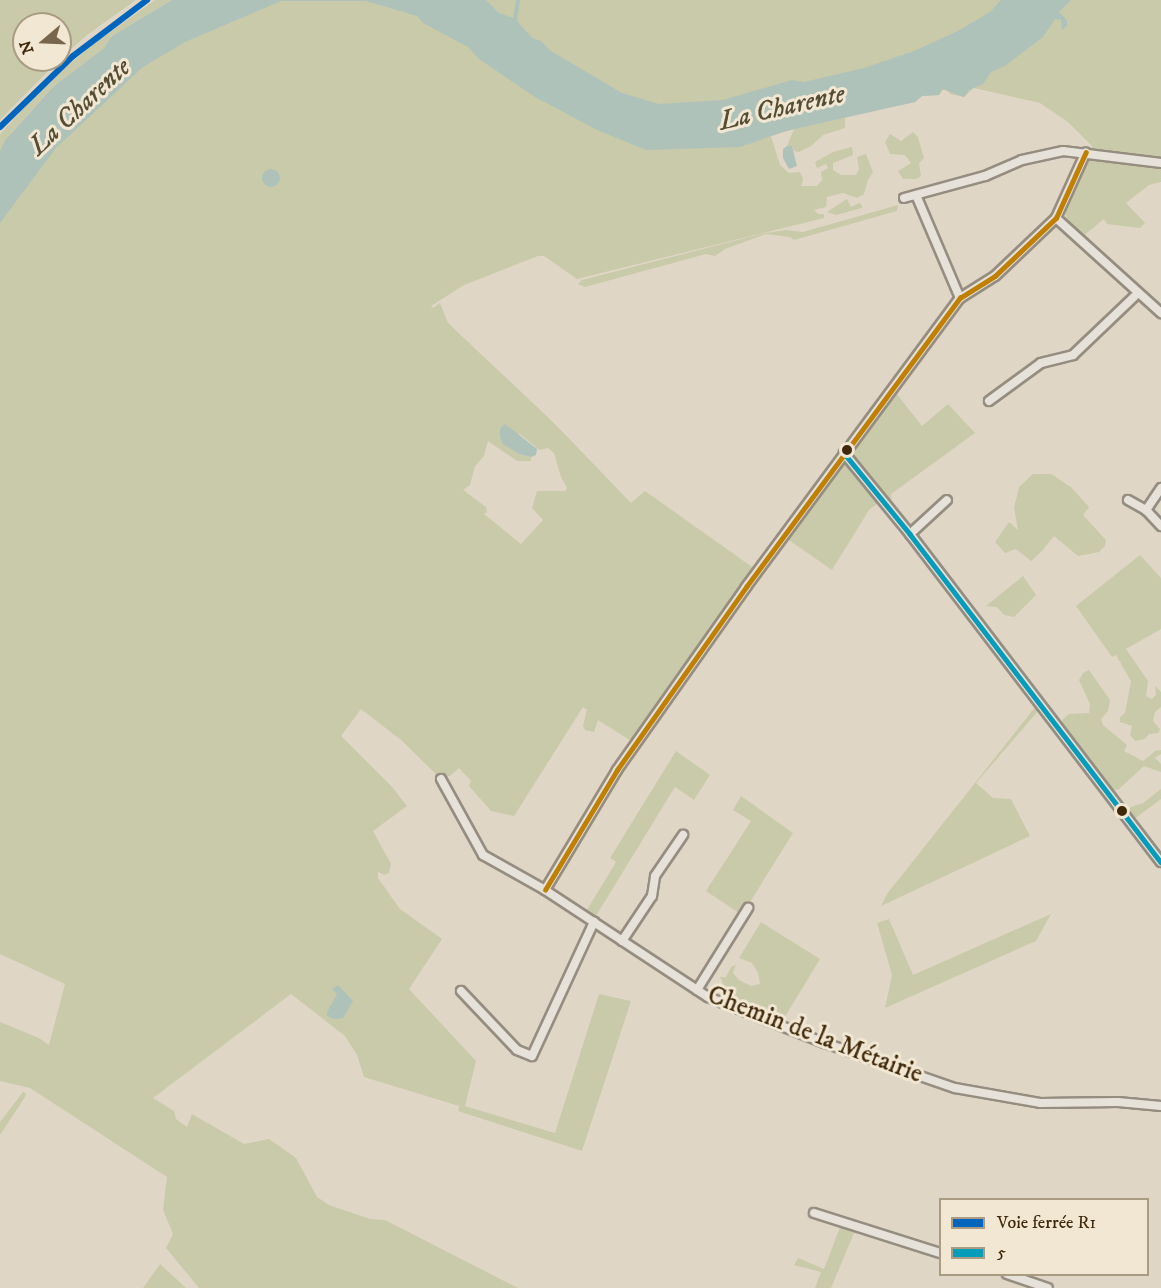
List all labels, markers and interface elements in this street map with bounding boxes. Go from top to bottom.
north arrow [12,12,72,72]
text: N [15,38,38,57]
water label: La Charente [22,52,138,162]
water label: La Charente [716,78,848,138]
unlabelled marker [841,444,853,456]
unlabelled marker [1116,805,1128,817]
street label: Chemin de la Métairie [703,980,927,1090]
legend [939,1198,1149,1276]
text: Voie ferrée R1 [997,1212,1096,1234]
text: 5 [997,1242,1006,1264]

